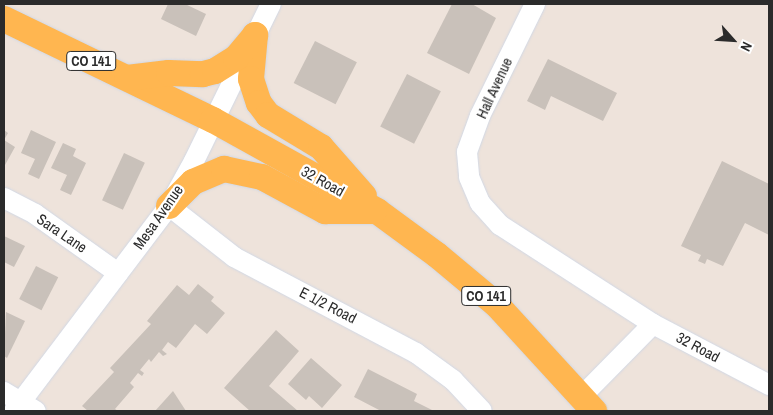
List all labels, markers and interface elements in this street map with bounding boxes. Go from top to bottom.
north arrow [708,15,758,65]
text: N [737,39,756,54]
road number: CO 141 [66,49,116,72]
street label: Hall Avenue [472,54,516,122]
street label: 32 Road [298,162,348,200]
street label: Mesa Avenue [129,181,187,253]
street label: Sara Lane [33,210,91,256]
street label: E 1/2 Road [296,283,360,327]
road number: CO 141 [461,284,511,308]
street label: 32 Road [673,328,723,366]

